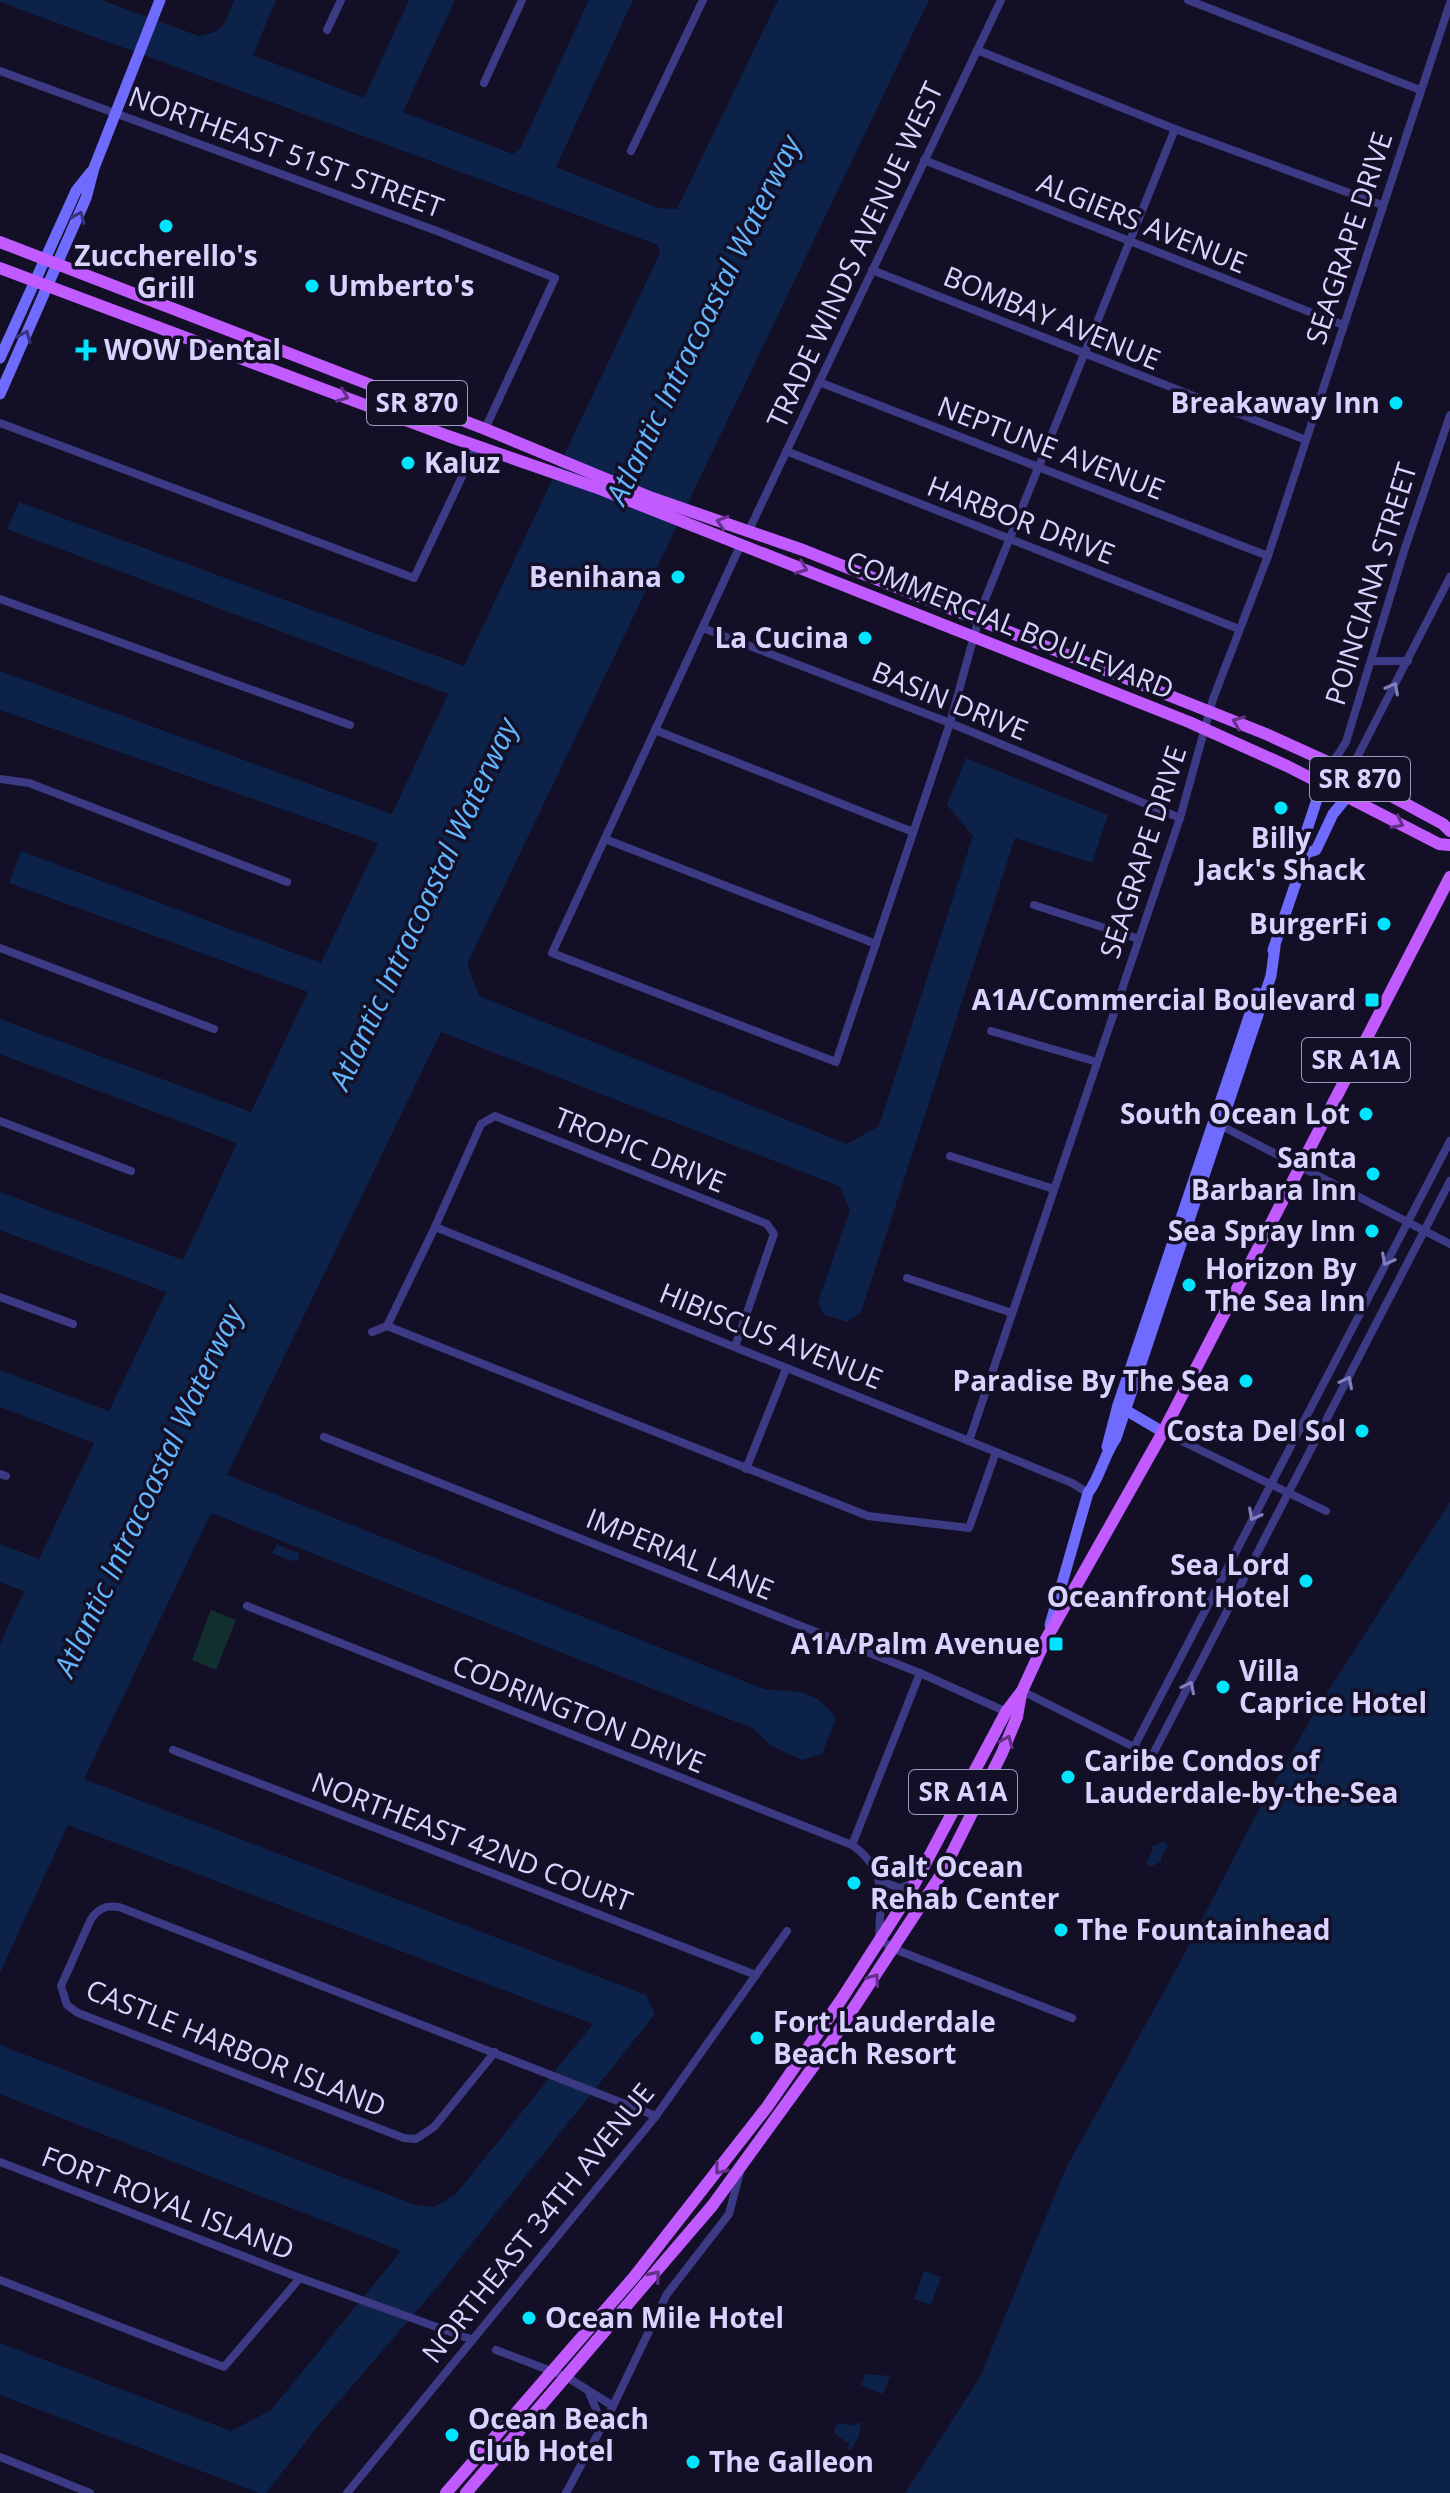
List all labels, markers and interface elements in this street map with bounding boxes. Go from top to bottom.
street label: TRADE WINDS AVENUE WEST [757,75,951,434]
street label: NORTHEAST 51ST STREET [124,76,449,226]
water label: Atlantic Intracoastal Waterway [594,126,811,512]
street label: SEAGRAPE DRIVE [1296,127,1400,349]
street label: ALGIERS AVENUE [1032,163,1253,281]
one-way arrow [69,210,85,225]
marker: Zuccherello's Grill [157,217,175,235]
place label: Zuccherello's Grill [74,236,258,306]
street label: BOMBAY AVENUE [938,256,1166,378]
place label: Umberto's [328,266,475,304]
marker: Umberto's [303,277,321,295]
one-way arrow [15,330,31,345]
place label: WOW Dental [104,330,281,368]
marker: WOW Dental [75,339,97,361]
road number: SR 870 [367,381,467,425]
place label: Breakaway Inn [1171,383,1380,421]
one-way arrow [335,386,349,403]
street label: NEPTUNE AVENUE [932,386,1170,508]
marker: Breakaway Inn [1387,394,1405,412]
place label: Kaluz [424,443,500,481]
marker: Kaluz [399,454,417,472]
street label: POINCIANA STREET [1315,457,1425,709]
street label: HARBOR DRIVE [922,466,1120,572]
one-way arrow [716,515,730,531]
street label: COMMERCIAL BOULEVARD [841,541,1180,707]
place label: Benihana [529,557,662,595]
one-way arrow [794,558,808,575]
marker: Benihana [669,568,687,586]
place label: La Cucina [714,618,849,656]
marker: La Cucina [856,629,874,647]
street label: BASIN DRIVE [867,652,1034,749]
one-way arrow [1383,683,1399,697]
water label: Atlantic Intracoastal Waterway [318,709,528,1098]
one-way arrow [1232,715,1246,732]
street label: SEAGRAPE DRIVE [1090,741,1194,963]
road number: SR 870 [1310,757,1410,801]
marker: Billy Jack's Shack [1272,799,1290,817]
one-way arrow [1390,813,1405,829]
place label: Billy Jack's Shack [1193,818,1366,888]
place label: BurgerFi [1249,904,1368,942]
marker: BurgerFi [1375,915,1393,933]
place label: A1A/Commercial Boulevard [972,980,1356,1018]
marker: A1A/Commercial Boulevard [1363,991,1381,1009]
road number: SR A1A [1302,1038,1410,1082]
place label: South Ocean Lot [1120,1094,1350,1132]
street label: TROPIC DRIVE [549,1097,732,1201]
marker: South Ocean Lot [1357,1105,1375,1123]
place label: Santa Barbara Inn [1191,1138,1357,1208]
marker: Santa Barbara Inn [1364,1165,1382,1183]
place label: Sea Spray Inn [1168,1211,1356,1249]
marker: Sea Spray Inn [1363,1222,1381,1240]
place label: Horizon By The Sea Inn [1205,1249,1366,1319]
one-way arrow [1382,1251,1397,1266]
street label: HIBISCUS AVENUE [654,1273,889,1397]
marker: Horizon By The Sea Inn [1180,1276,1198,1294]
water label: Atlantic Intracoastal Waterway [43,1296,253,1685]
place label: Paradise By The Sea [953,1361,1230,1399]
marker: Paradise By The Sea [1237,1372,1255,1390]
one-way arrow [1338,1375,1353,1390]
place label: Costa Del Sol [1166,1411,1346,1449]
marker: Costa Del Sol [1353,1422,1371,1440]
street label: IMPERIAL LANE [581,1498,780,1608]
one-way arrow [1249,1507,1264,1522]
place label: Sea Lord Oceanfront Hotel [1047,1545,1290,1615]
marker: Sea Lord Oceanfront Hotel [1297,1572,1315,1590]
place label: A1A/Palm Avenue [791,1624,1040,1662]
marker: A1A/Palm Avenue [1047,1635,1065,1653]
street label: CODRINGTON DRIVE [447,1645,711,1781]
place label: Villa Caprice Hotel [1239,1651,1427,1721]
marker: Villa Caprice Hotel [1214,1678,1232,1696]
one-way arrow [1179,1681,1194,1696]
one-way arrow [997,1735,1013,1750]
place label: Caribe Condos of Lauderdale-by-the-Sea [1084,1741,1398,1811]
street label: NORTHEAST 42ND COURT [306,1762,639,1920]
marker: Caribe Condos of Lauderdale-by-the-Sea [1059,1768,1077,1786]
road number: SR A1A [909,1770,1017,1814]
place label: Galt Ocean Rehab Center [870,1847,1060,1917]
marker: Galt Ocean Rehab Center [845,1874,863,1892]
place label: The Fountainhead [1077,1910,1331,1948]
marker: The Fountainhead [1052,1921,1070,1939]
street label: CASTLE HARBOR ISLAND [81,1969,392,2125]
one-way arrow [864,1974,879,1988]
place label: Fort Lauderdale Beach Resort [773,2002,996,2072]
marker: Fort Lauderdale Beach Resort [748,2029,766,2047]
street label: NORTHEAST 34TH AVENUE [412,2074,662,2370]
street label: FORT ROYAL ISLAND [37,2136,300,2268]
one-way arrow [716,2160,730,2175]
one-way arrow [645,2270,660,2285]
place label: Ocean Mile Hotel [545,2298,784,2336]
marker: Ocean Mile Hotel [520,2309,538,2327]
place label: Ocean Beach Club Hotel [468,2399,649,2469]
marker: Ocean Beach Club Hotel [443,2426,461,2444]
place label: The Galleon [709,2442,874,2480]
marker: The Galleon [684,2453,702,2471]

